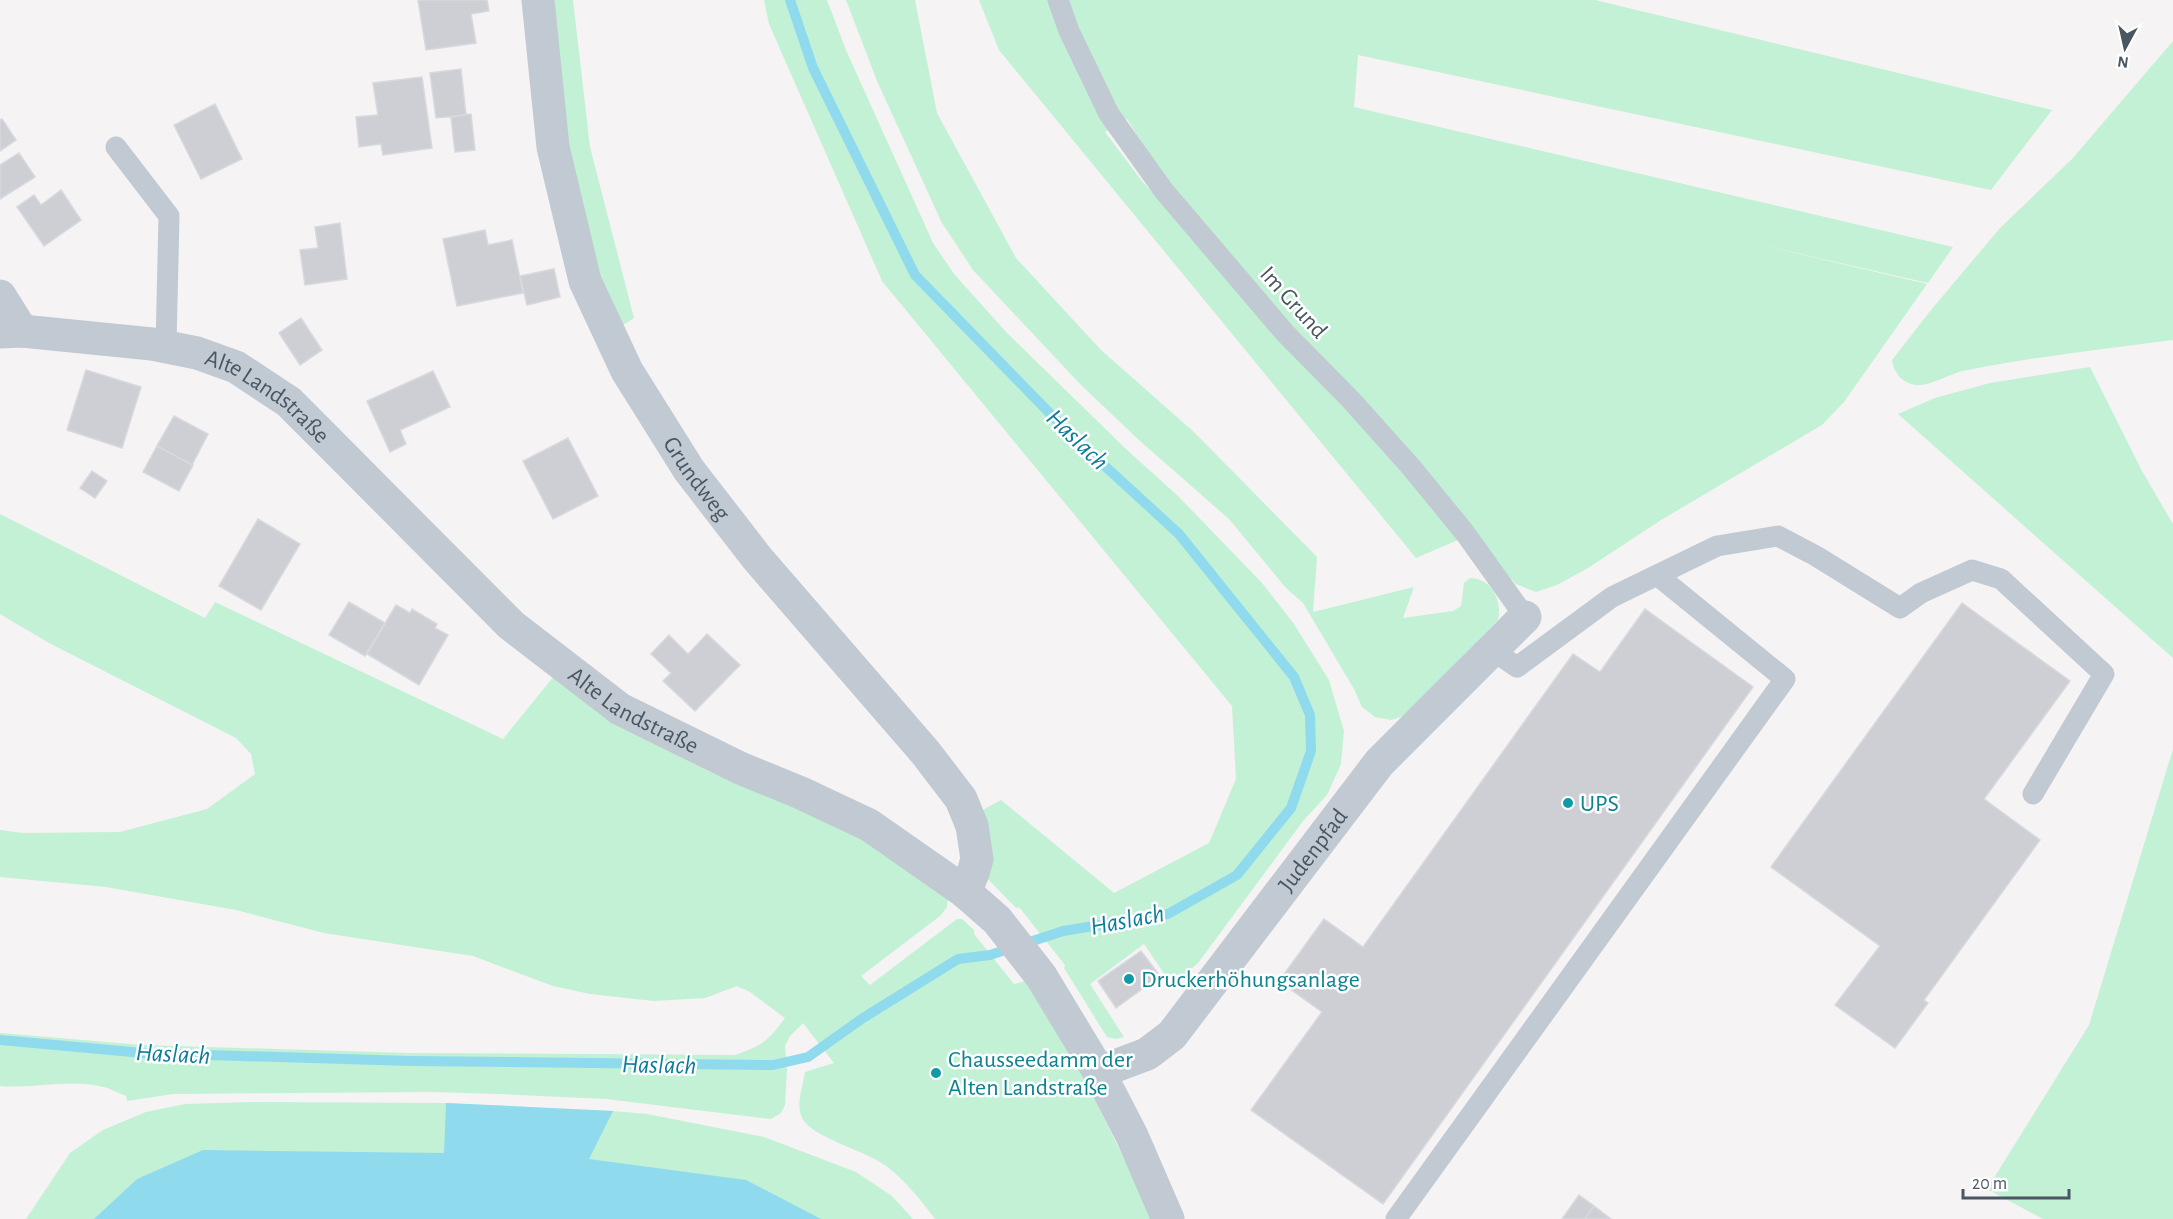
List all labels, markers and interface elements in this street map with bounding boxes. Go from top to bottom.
north arrow [2095,18,2155,78]
text: N [2116,53,2130,71]
street label: Im Grund [1255,262,1332,343]
street label: Alte Landstraße [202,346,334,448]
water label: Haslach [1041,404,1113,475]
street label: Grundweg [658,433,734,525]
street label: Alte Landstraße [563,663,702,759]
place label: UPS [1580,792,1619,816]
marker: UPS [1561,796,1575,810]
street label: Judenpfad [1274,805,1353,897]
water label: Haslach [1088,900,1166,940]
place label: Druckerhöhungsanlage [1141,968,1360,992]
marker: Druckerhöhungsanlage [1122,972,1136,986]
water label: Haslach [135,1039,211,1069]
place label: Chausseedamm der Alten Landstraße [948,1048,1133,1100]
water label: Haslach [621,1051,697,1079]
marker: Chausseedamm der Alten Landstraße [929,1066,943,1080]
scale bar [1963,1162,2070,1200]
text: 20 m [1972,1175,2007,1193]

